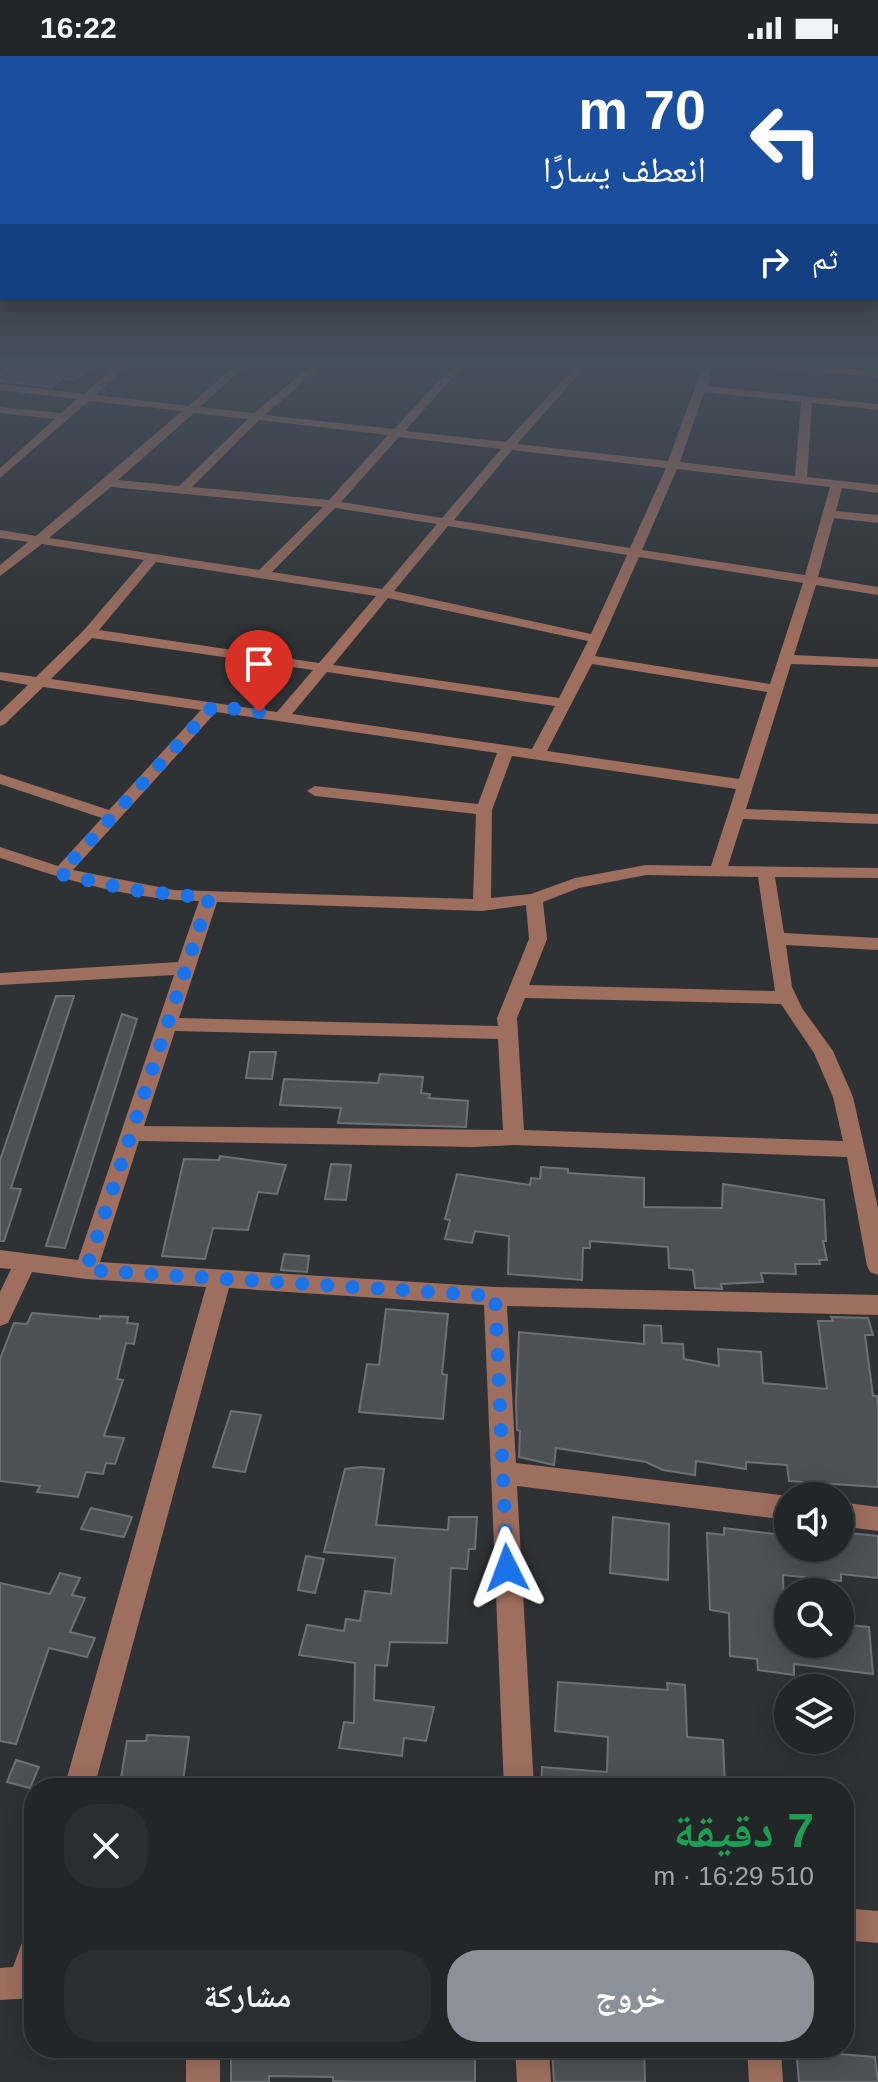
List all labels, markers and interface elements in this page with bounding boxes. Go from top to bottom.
text: 16:22 [40,11,117,44]
text: 70 m [578,78,706,141]
icon: left [734,88,838,192]
text: انعطف يسارًا [543,149,706,190]
icon: right [752,240,796,284]
text: ثم [812,242,838,275]
pin [225,630,293,712]
icon: arrive [237,642,281,686]
map controls [774,1482,854,1754]
button: sound [774,1482,854,1562]
position arrow [465,1526,549,1610]
button: search [774,1578,854,1658]
button: layers [774,1674,854,1754]
button: close [64,1804,148,1888]
text: 7 دقيقة [673,1804,814,1857]
text: 510 m · 16:29 [654,1861,814,1891]
button: مشاركة [64,1950,431,2042]
button: خروج [447,1950,814,2042]

